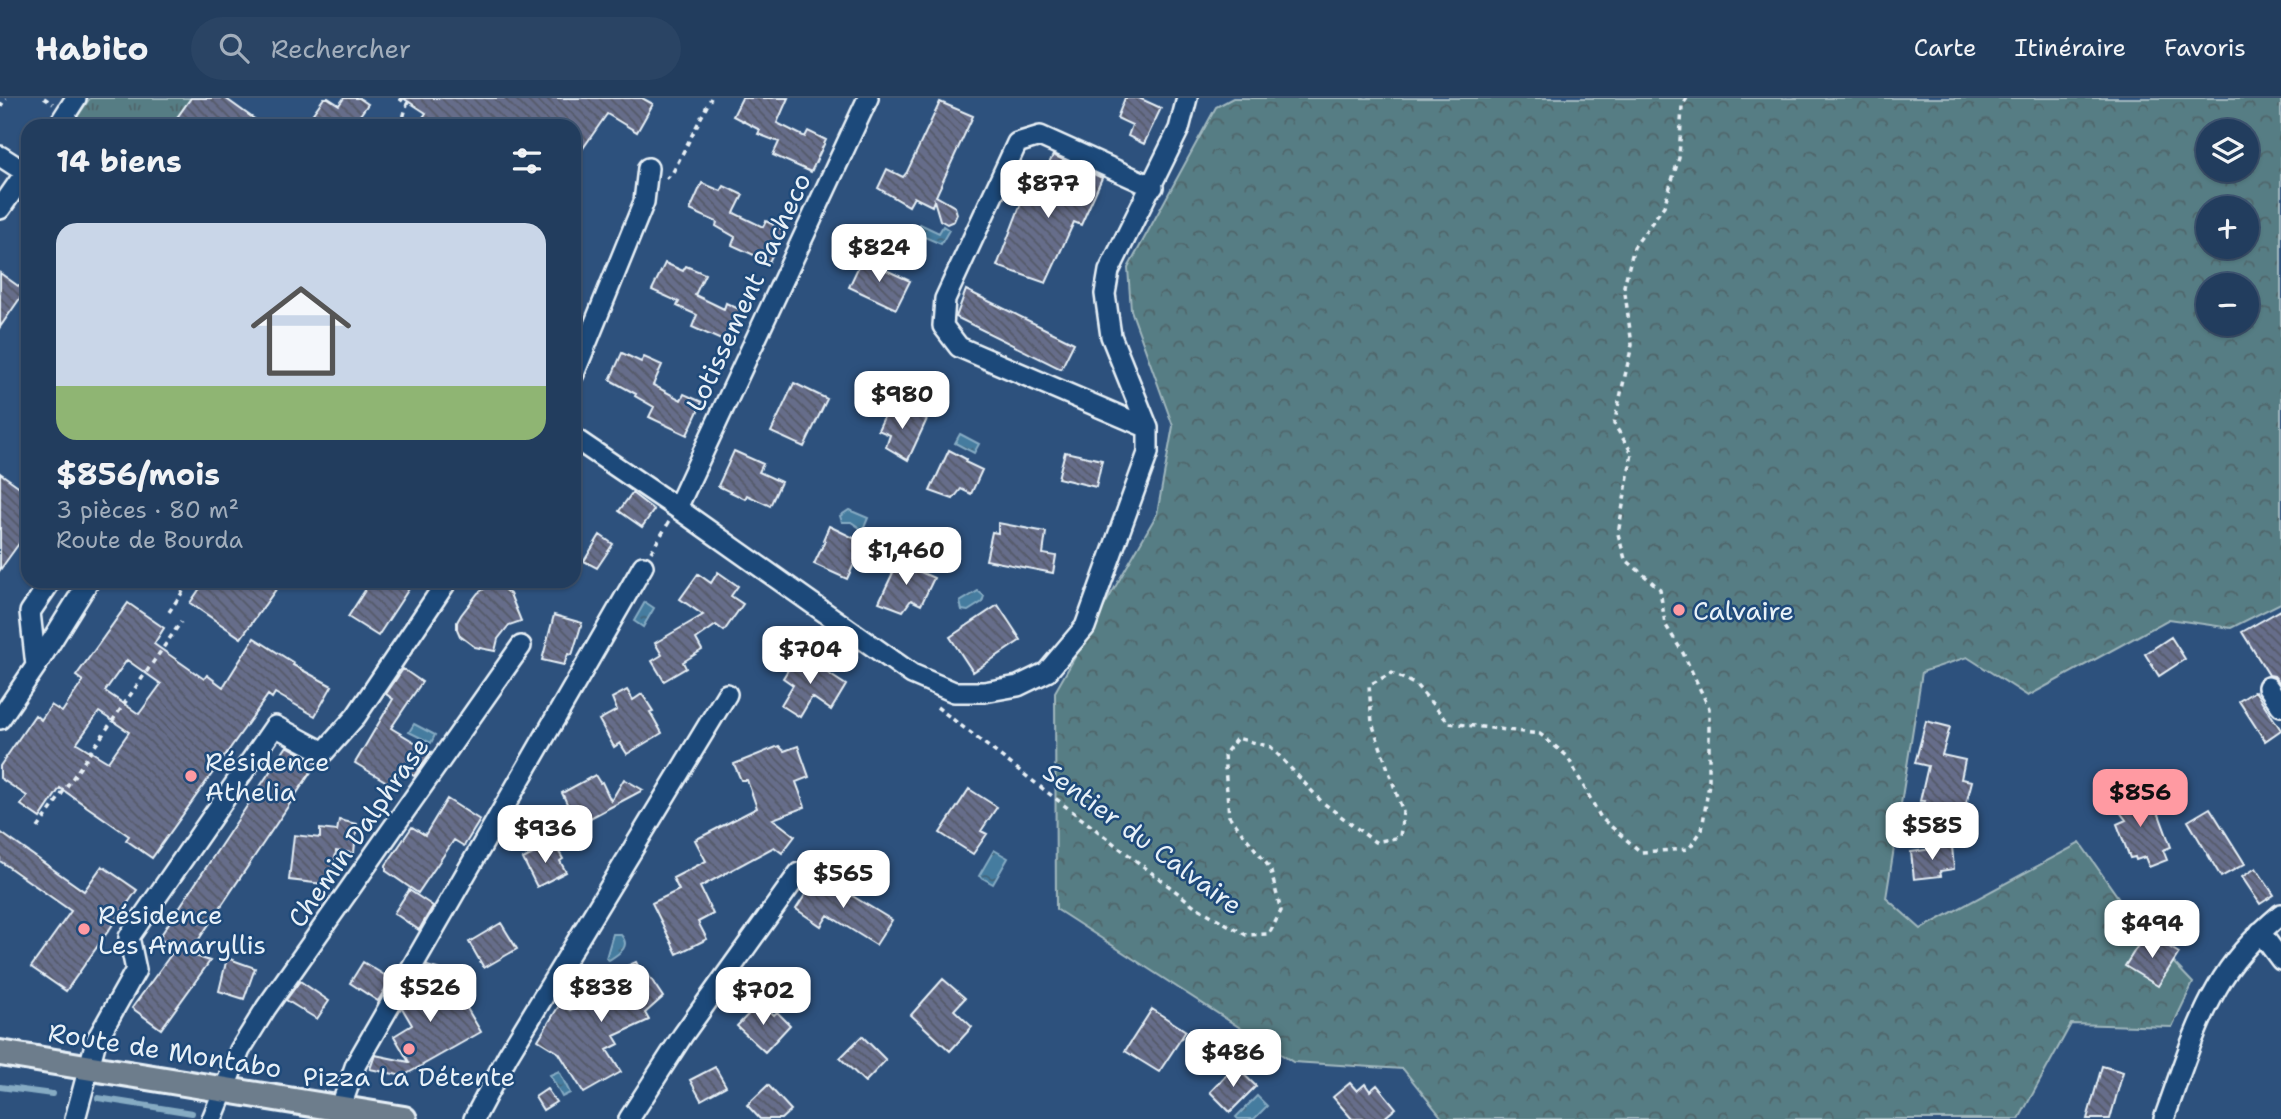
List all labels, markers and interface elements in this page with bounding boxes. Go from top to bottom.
search box [191,17,681,80]
text: Habito [35,26,149,71]
icon: search [215,29,253,67]
text: Rechercher [271,31,411,66]
text: Carte [1914,32,1977,64]
text: Itinéraire [2015,32,2126,64]
text: Favoris [2164,32,2246,64]
map controls [2196,119,2259,336]
button: layers [2196,119,2259,182]
text: 14 biens [56,141,182,182]
icon: filters [508,142,546,180]
pin: $877 [1007,160,1089,220]
street label: Lotissement Pacheco [677,167,819,417]
text: $877 [1016,168,1080,198]
button: + [2196,196,2259,259]
pin: $824 [838,225,920,284]
text: $824 [848,232,910,262]
icon: home [238,268,364,394]
button: − [2196,273,2259,336]
pin: $980 [861,372,943,431]
text: $980 [870,379,934,409]
text: $856/mois [56,454,220,495]
text: 3 pièces · 80 m² [56,495,239,525]
text: Route de Bourda [56,525,243,555]
pin: $1,460 [849,528,963,587]
text: $1,460 [867,535,945,565]
place label: Calvaire [1693,593,1794,628]
marker: Calvaire [1671,602,1687,618]
pin: $704 [769,626,851,686]
text: $704 [778,634,842,664]
street label: Chemin Dalphrase [279,730,437,934]
place label: Résidence Athelia [205,744,330,809]
street label: Sentier du Calvaire [1036,754,1250,922]
marker: Résidence Athelia [183,768,199,784]
pin: $856 [2099,770,2181,829]
text: $856 [2109,777,2171,807]
pin: $585 [1891,802,1973,862]
pin: $936 [504,806,586,865]
text: $585 [1902,810,1962,840]
text: $936 [513,813,577,843]
pin: $565 [802,850,884,910]
text: $565 [813,858,873,888]
place label: Résidence Les Amaryllis [98,897,266,962]
pin: $494 [2111,900,2193,960]
text: $494 [2120,908,2184,938]
marker: Résidence Les Amaryllis [76,921,92,937]
pin: $526 [389,964,471,1024]
pin: $838 [560,964,642,1024]
pin: $702 [722,968,804,1027]
text: $526 [399,972,461,1002]
text: $838 [569,972,633,1002]
text: $702 [732,975,794,1005]
street label: Route de Montabo [46,1014,284,1086]
pin: $486 [1192,1030,1274,1089]
text: $486 [1201,1037,1265,1067]
marker: Pizza La Détente [401,1041,417,1057]
place label: Pizza La Détente [303,1059,515,1094]

